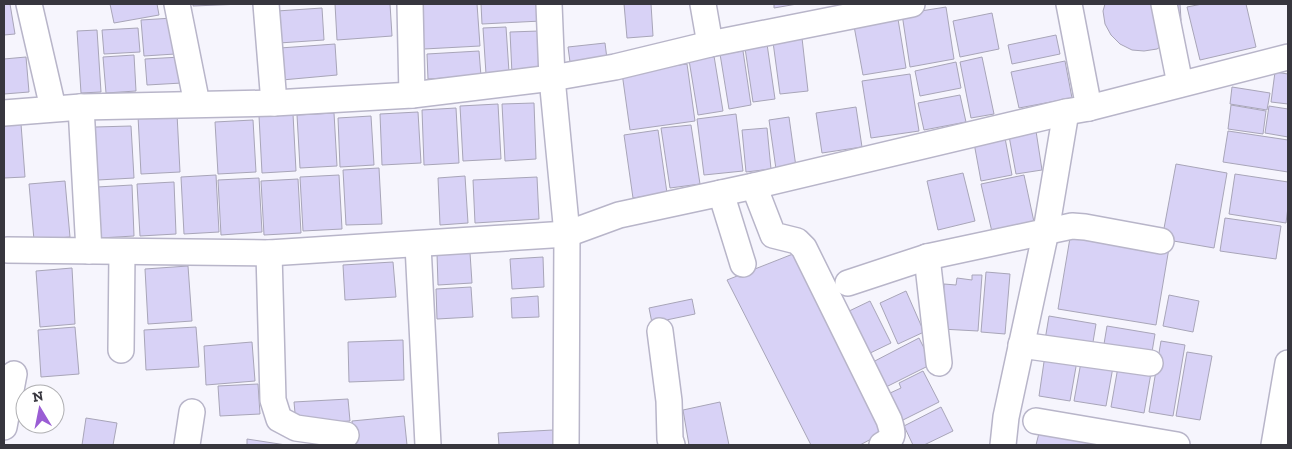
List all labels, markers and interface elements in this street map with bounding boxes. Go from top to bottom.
north arrow [15,384,65,434]
text: N [31,387,45,406]

